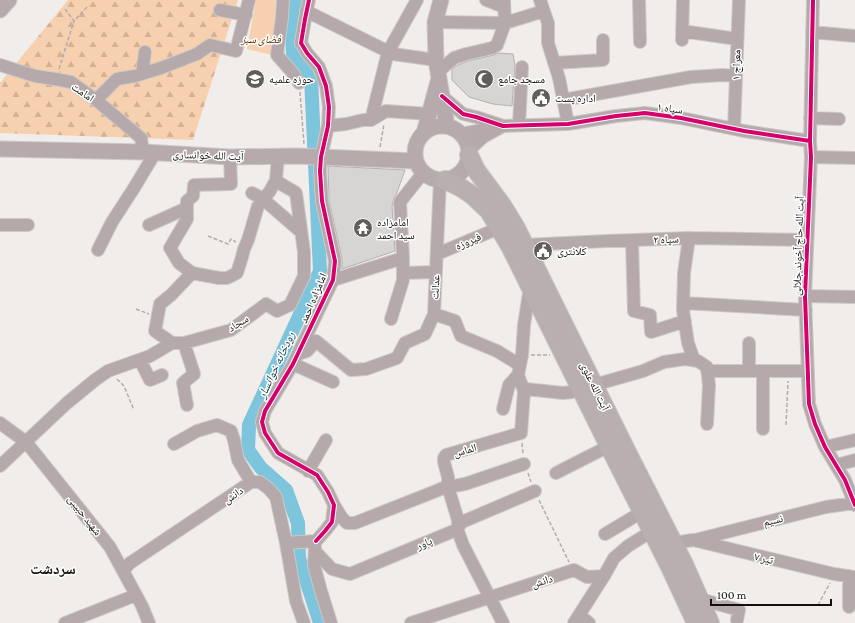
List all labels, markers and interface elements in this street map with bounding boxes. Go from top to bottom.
park label: فضای سبز [240,33,282,46]
street label: معراج ۱ [729,49,744,81]
school or university icon: حوزه علمیه [244,68,266,90]
mosque icon: مسجد جامع [473,68,495,90]
place label: حوزه علمیه [269,73,314,85]
place label: مسجد جامع [498,73,545,86]
street label: امامت [70,80,96,104]
public building icon: اداره پست [530,87,552,109]
place label: اداره پست [555,92,596,105]
street label: سپاه ۱ [656,100,683,117]
street label: آیت الله خوانساری [172,148,244,163]
street label: آیت الله حاج آخوند جلالی [790,196,807,296]
place label: امامزاده سید احمد [377,216,415,241]
temple icon: امامزاده سید احمد [352,217,374,239]
street label: فیروزه [453,230,483,252]
street label: سپاه ۲ [653,233,679,247]
public building icon: کلانتری [532,240,554,262]
place label: کلانتری [557,245,587,258]
street label: امامزاده احمد [297,271,329,325]
street label: عدالت [428,274,442,300]
street label: سجاد [226,312,251,334]
water label: رودخانه خوانسار [254,329,298,401]
street label: آیت الله علوی [577,360,612,413]
street label: الماس [452,441,478,460]
street label: دانش [221,484,246,507]
street label: شهید حبیبی [65,493,104,538]
street label: نسیم [762,512,785,530]
street label: پاور [413,534,434,553]
street label: ۷ تیر [753,550,775,566]
district label: سردشت [30,561,76,577]
street label: دانش [530,572,555,591]
scale bar [711,581,831,607]
text: 100 m [717,588,747,602]

